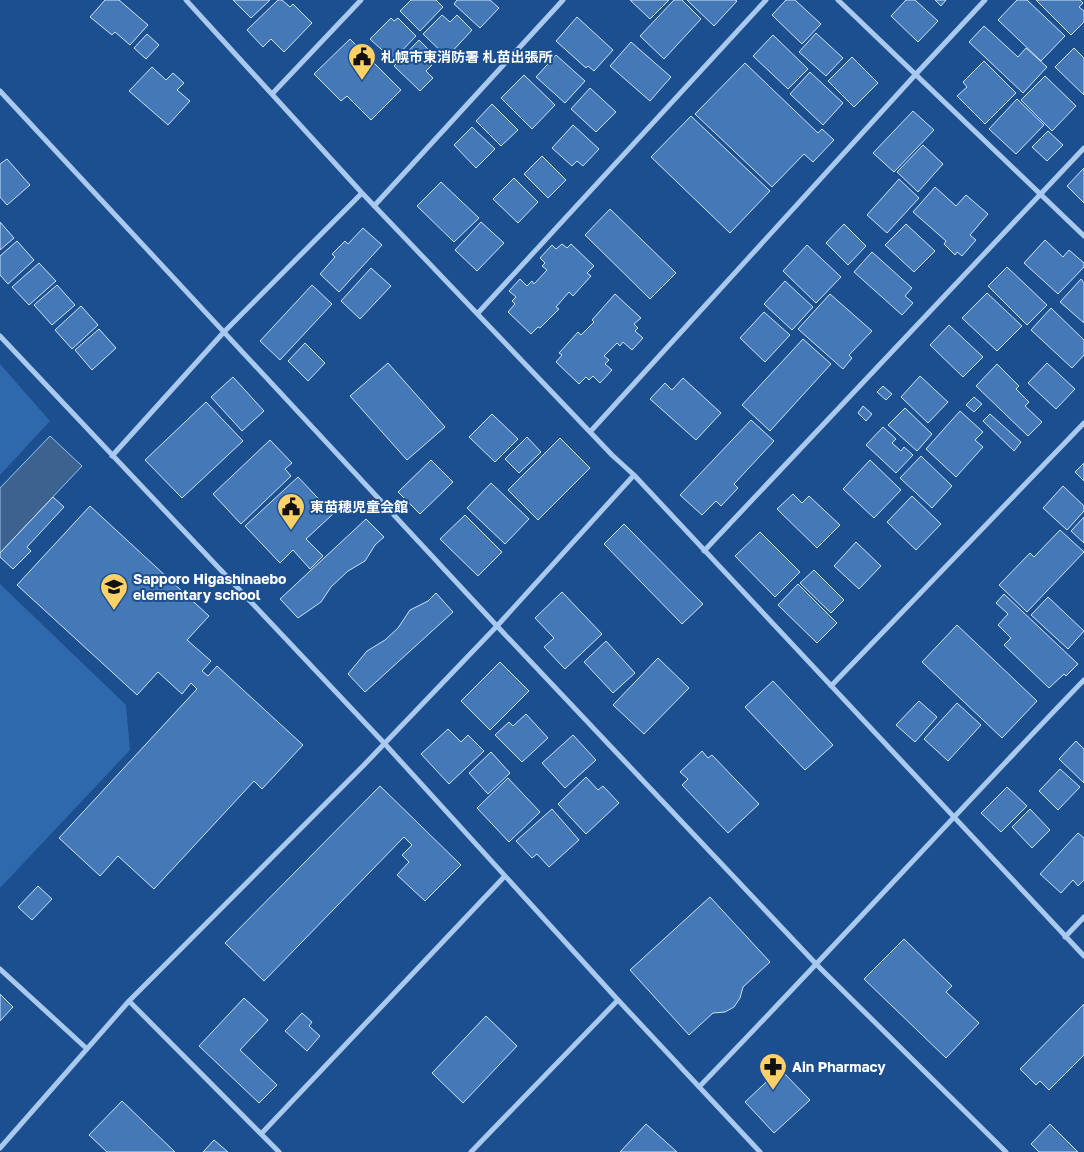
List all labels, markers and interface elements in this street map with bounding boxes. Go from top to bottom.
public building icon: 札幌市東消防署 札苗出張所 [347,42,377,81]
place label: 札幌市東消防署 札苗出張所 [381,48,553,65]
public building icon: 東苗穂児童会館 [276,492,306,531]
place label: 東苗穂児童会館 [310,498,408,515]
place label: Sapporo Higashinaebo elementary school [133,570,286,603]
school or university icon: Sapporo Higashinaebo elementary school [99,572,129,611]
pharmacy icon: Ain Pharmacy [758,1052,788,1091]
place label: Ain Pharmacy [792,1058,886,1075]

